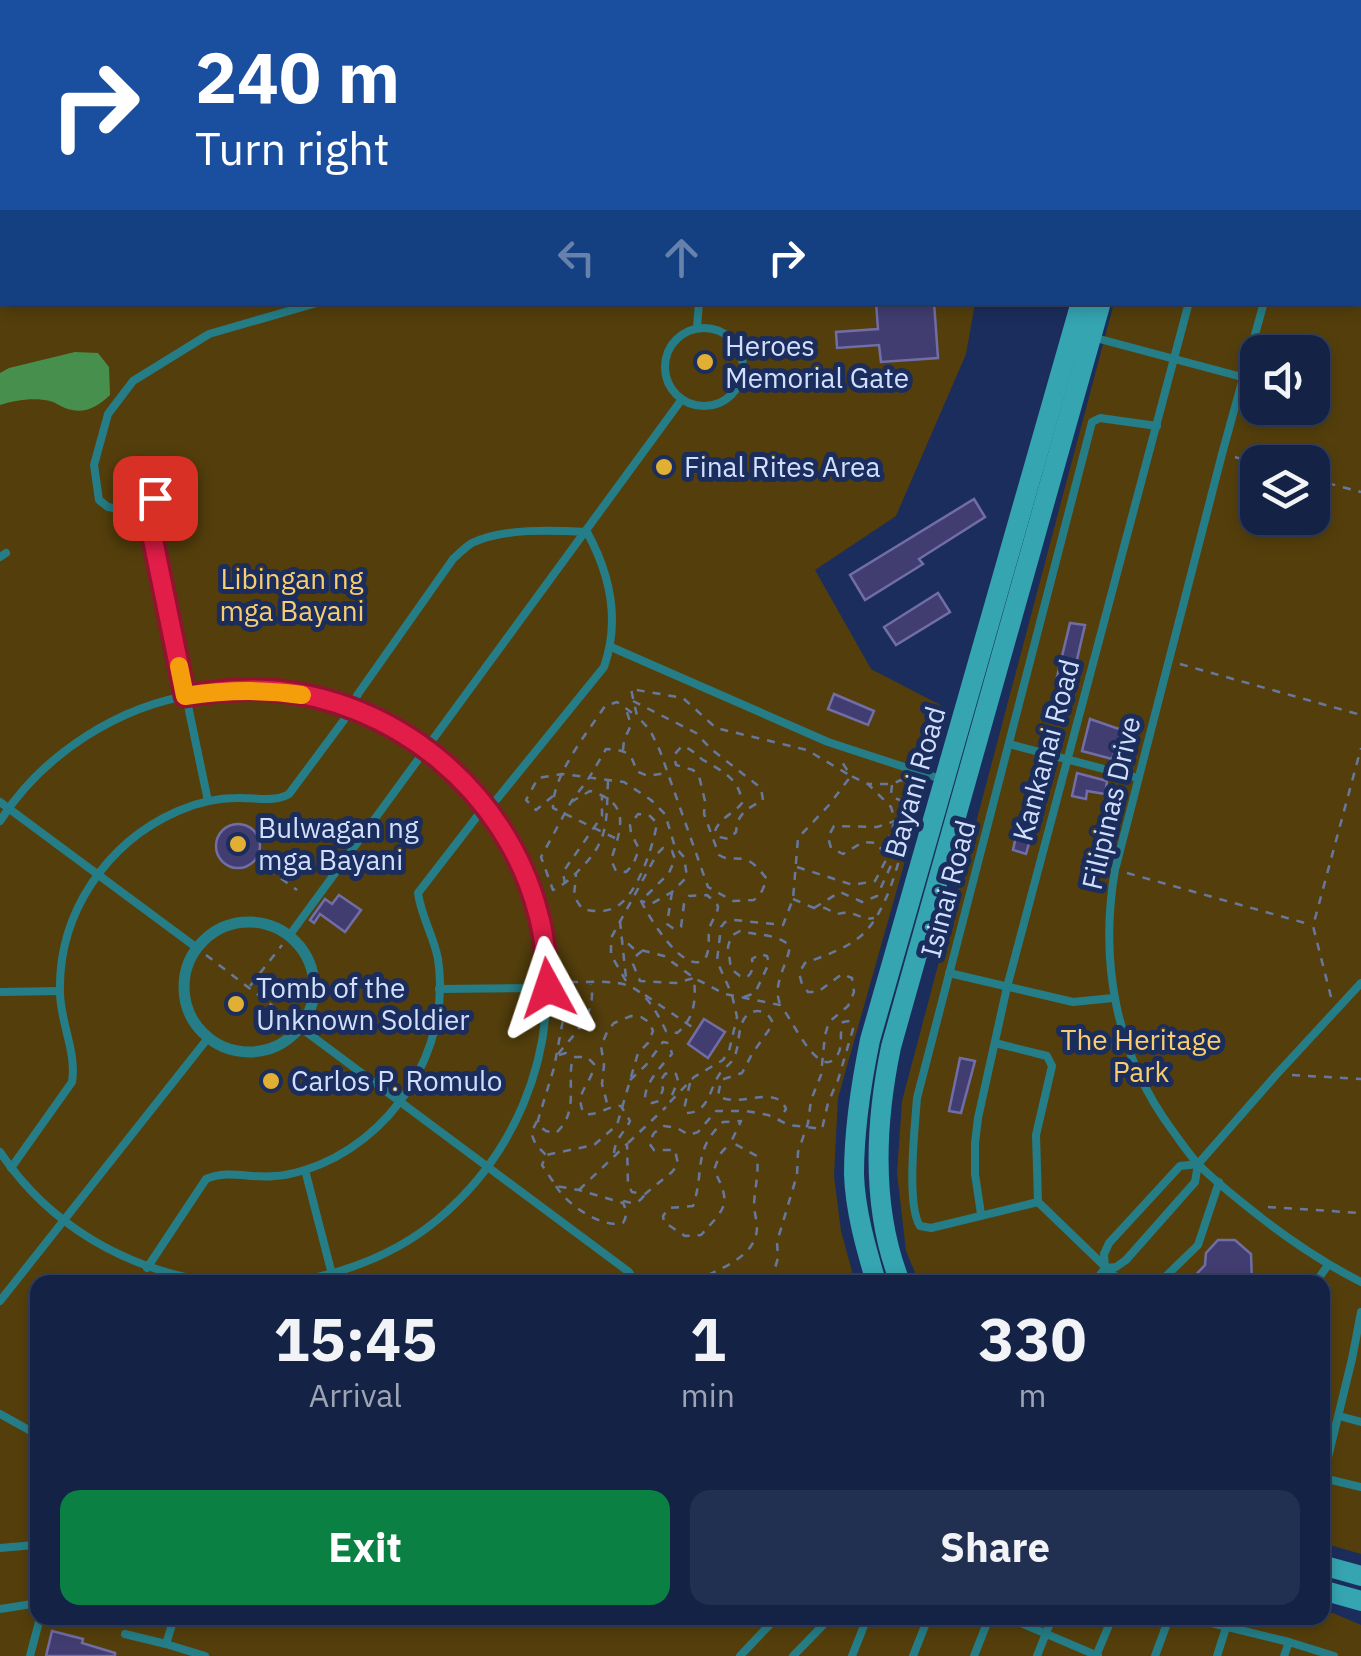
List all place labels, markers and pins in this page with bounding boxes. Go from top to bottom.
place label: Heroes Memorial Gate [725,327,909,396]
marker: Heroes Memorial Gate [694,351,716,373]
place label: Final Rites Area [684,448,880,485]
pin [113,456,198,541]
marker: Final Rites Area [653,456,675,478]
place label: Bulwagan ng mga Bayani [258,809,419,878]
marker: Bulwagan ng mga Bayani [227,833,249,855]
place label: Tomb of the Unknown Soldier [256,969,470,1038]
marker: Tomb of the Unknown Soldier [225,993,247,1015]
place label: Carlos P. Romulo [291,1062,502,1099]
marker: Carlos P. Romulo [260,1070,282,1092]

